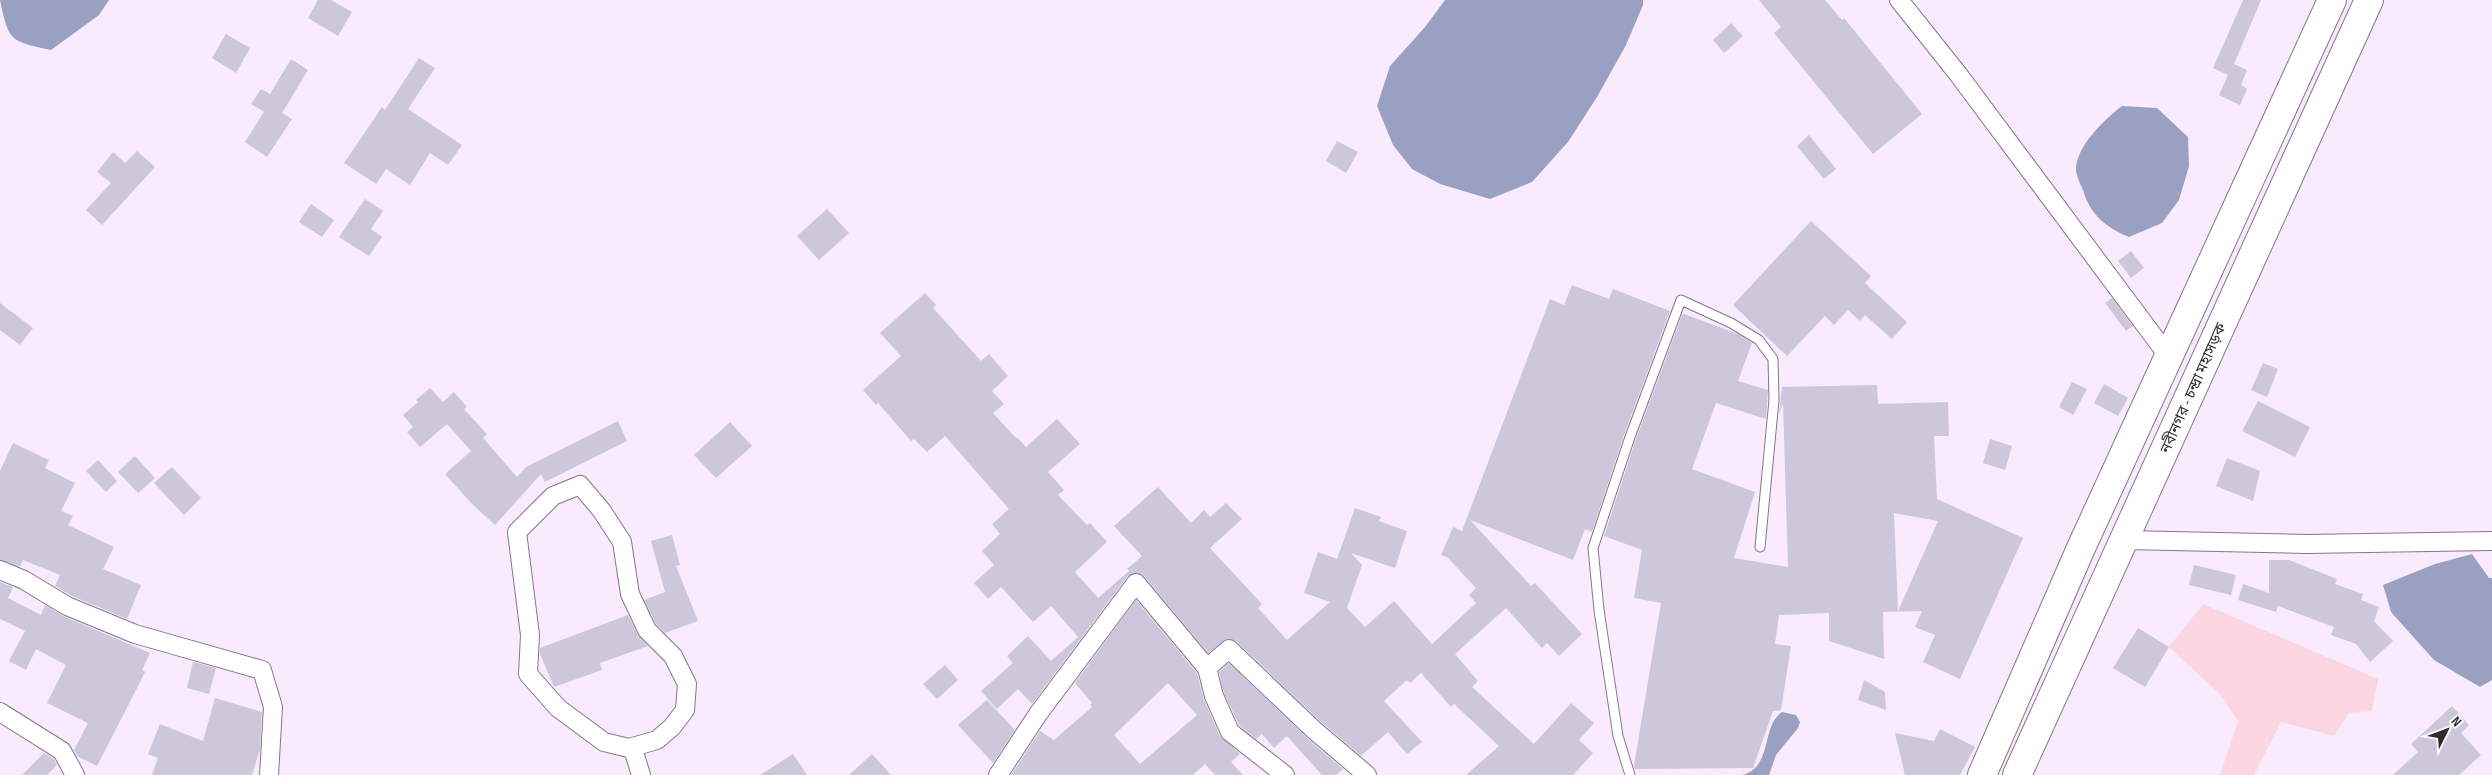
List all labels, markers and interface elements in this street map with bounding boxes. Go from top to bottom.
street label: নবীনগর - চন্দ্রা মহাসড়ক [2156,319,2231,457]
north arrow [2422,705,2472,755]
text: N [2447,713,2465,730]

